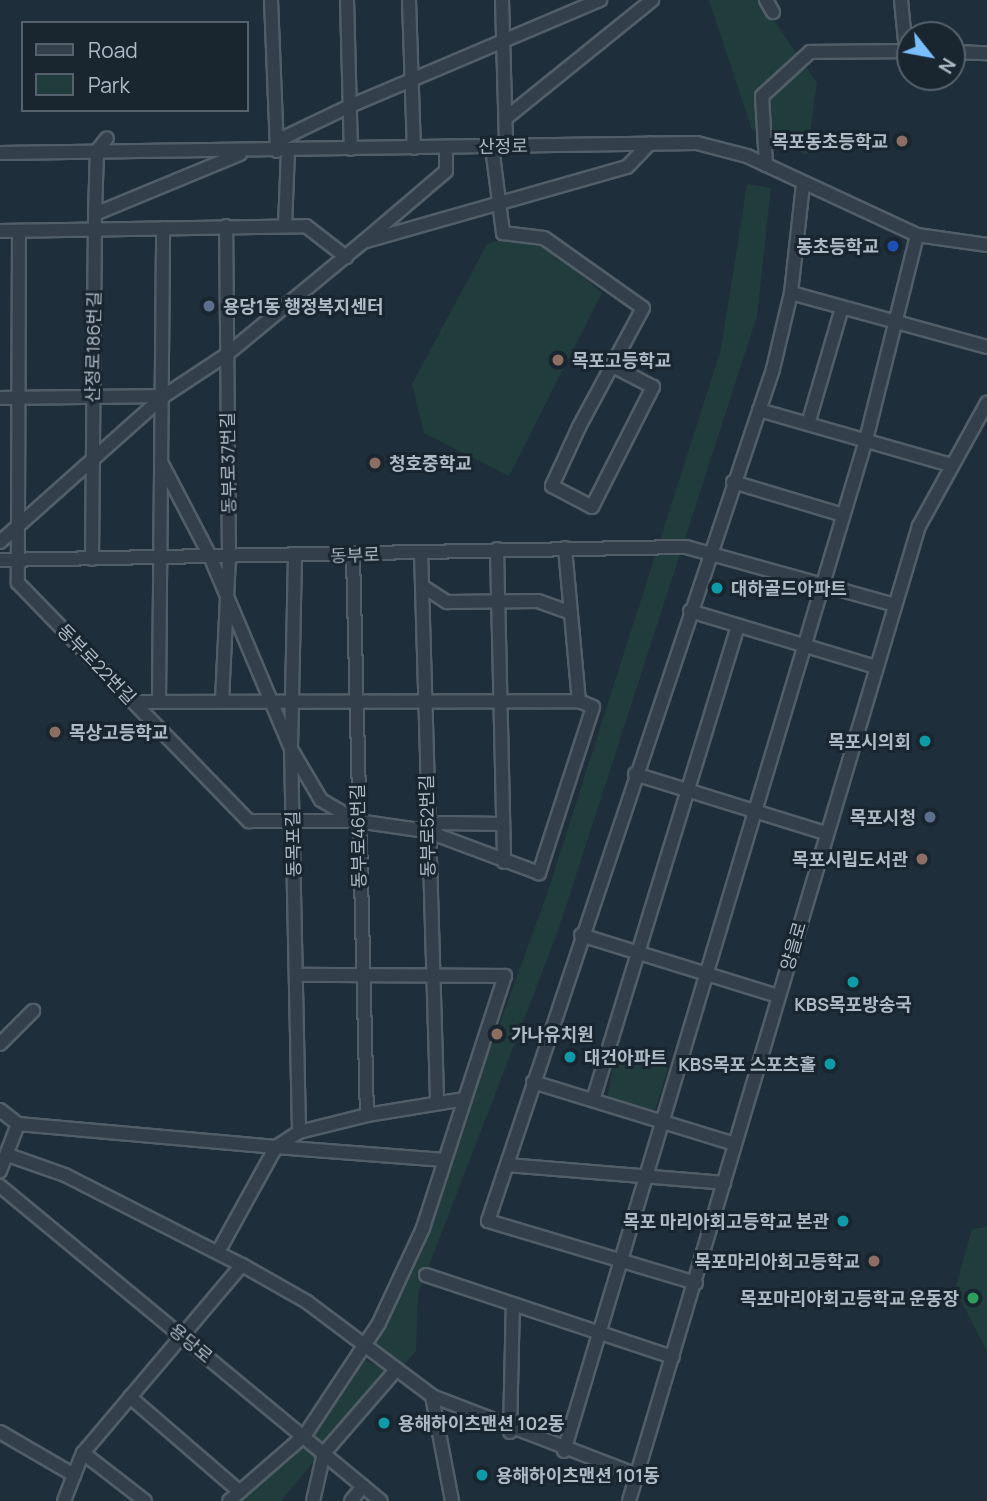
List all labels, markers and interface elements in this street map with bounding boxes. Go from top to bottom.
legend [21,21,248,112]
north arrow [896,21,966,91]
text: Road [88,36,138,64]
text: N [933,53,962,78]
text: Park [88,71,130,99]
place label: 목포동초등학교 [772,130,888,152]
marker: 목포동초등학교 [894,133,910,149]
street label: 산정로 [478,135,528,157]
place label: 동초등학교 [796,235,879,257]
marker: 동초등학교 [885,238,901,254]
street label: 산정로186번길 [81,291,105,403]
place label: 용당1동 행정복지센터 [223,295,384,317]
marker: 용당1동 행정복지센터 [201,298,217,314]
place label: 목포고등학교 [572,349,671,371]
marker: 목포고등학교 [550,352,566,368]
street label: 동부로37번길 [216,412,240,514]
place label: 청호중학교 [389,452,472,474]
marker: 청호중학교 [367,455,383,471]
street label: 동부로 [330,543,380,567]
place label: 대하골드아파트 [731,577,847,599]
marker: 대하골드아파트 [709,580,725,596]
street label: 동부로22번길 [53,619,141,709]
place label: 목상고등학교 [69,721,168,743]
marker: 목상고등학교 [47,724,63,740]
place label: 목포시의회 [828,730,911,752]
marker: 목포시의회 [917,733,933,749]
street label: 동부로52번길 [415,774,439,878]
street label: 동부로46번길 [346,784,370,888]
place label: 목포시청 [850,806,916,828]
marker: 목포시청 [922,809,938,825]
street label: 동목포길 [282,811,304,877]
place label: 목포시립도서관 [792,848,908,870]
marker: 목포시립도서관 [914,851,930,867]
street label: 양을로 [776,919,810,973]
marker: KBS목포방송국 [845,974,861,990]
place label: KBS목포방송국 [794,993,912,1015]
place label: 가나유치원 [511,1023,594,1045]
marker: 가나유치원 [489,1026,505,1042]
place label: 대건아파트 [584,1046,667,1068]
marker: 대건아파트 [562,1049,578,1065]
place label: KBS목포 스포츠홀 [678,1053,816,1075]
marker: KBS목포 스포츠홀 [822,1056,838,1072]
place label: 목포 마리아회고등학교 본관 [623,1210,829,1232]
marker: 목포 마리아회고등학교 본관 [835,1213,851,1229]
place label: 목포마리아회고등학교 [694,1250,860,1272]
marker: 목포마리아회고등학교 [866,1253,882,1269]
place label: 목포마리아회고등학교 운동장 [740,1287,959,1309]
marker: 목포마리아회고등학교 운동장 [965,1290,981,1306]
street label: 용당로 [165,1319,217,1367]
place label: 용해하이츠맨션 102동 [398,1412,565,1434]
marker: 용해하이츠맨션 102동 [376,1415,392,1431]
place label: 용해하이츠맨션 101동 [496,1464,660,1486]
marker: 용해하이츠맨션 101동 [474,1467,490,1483]

